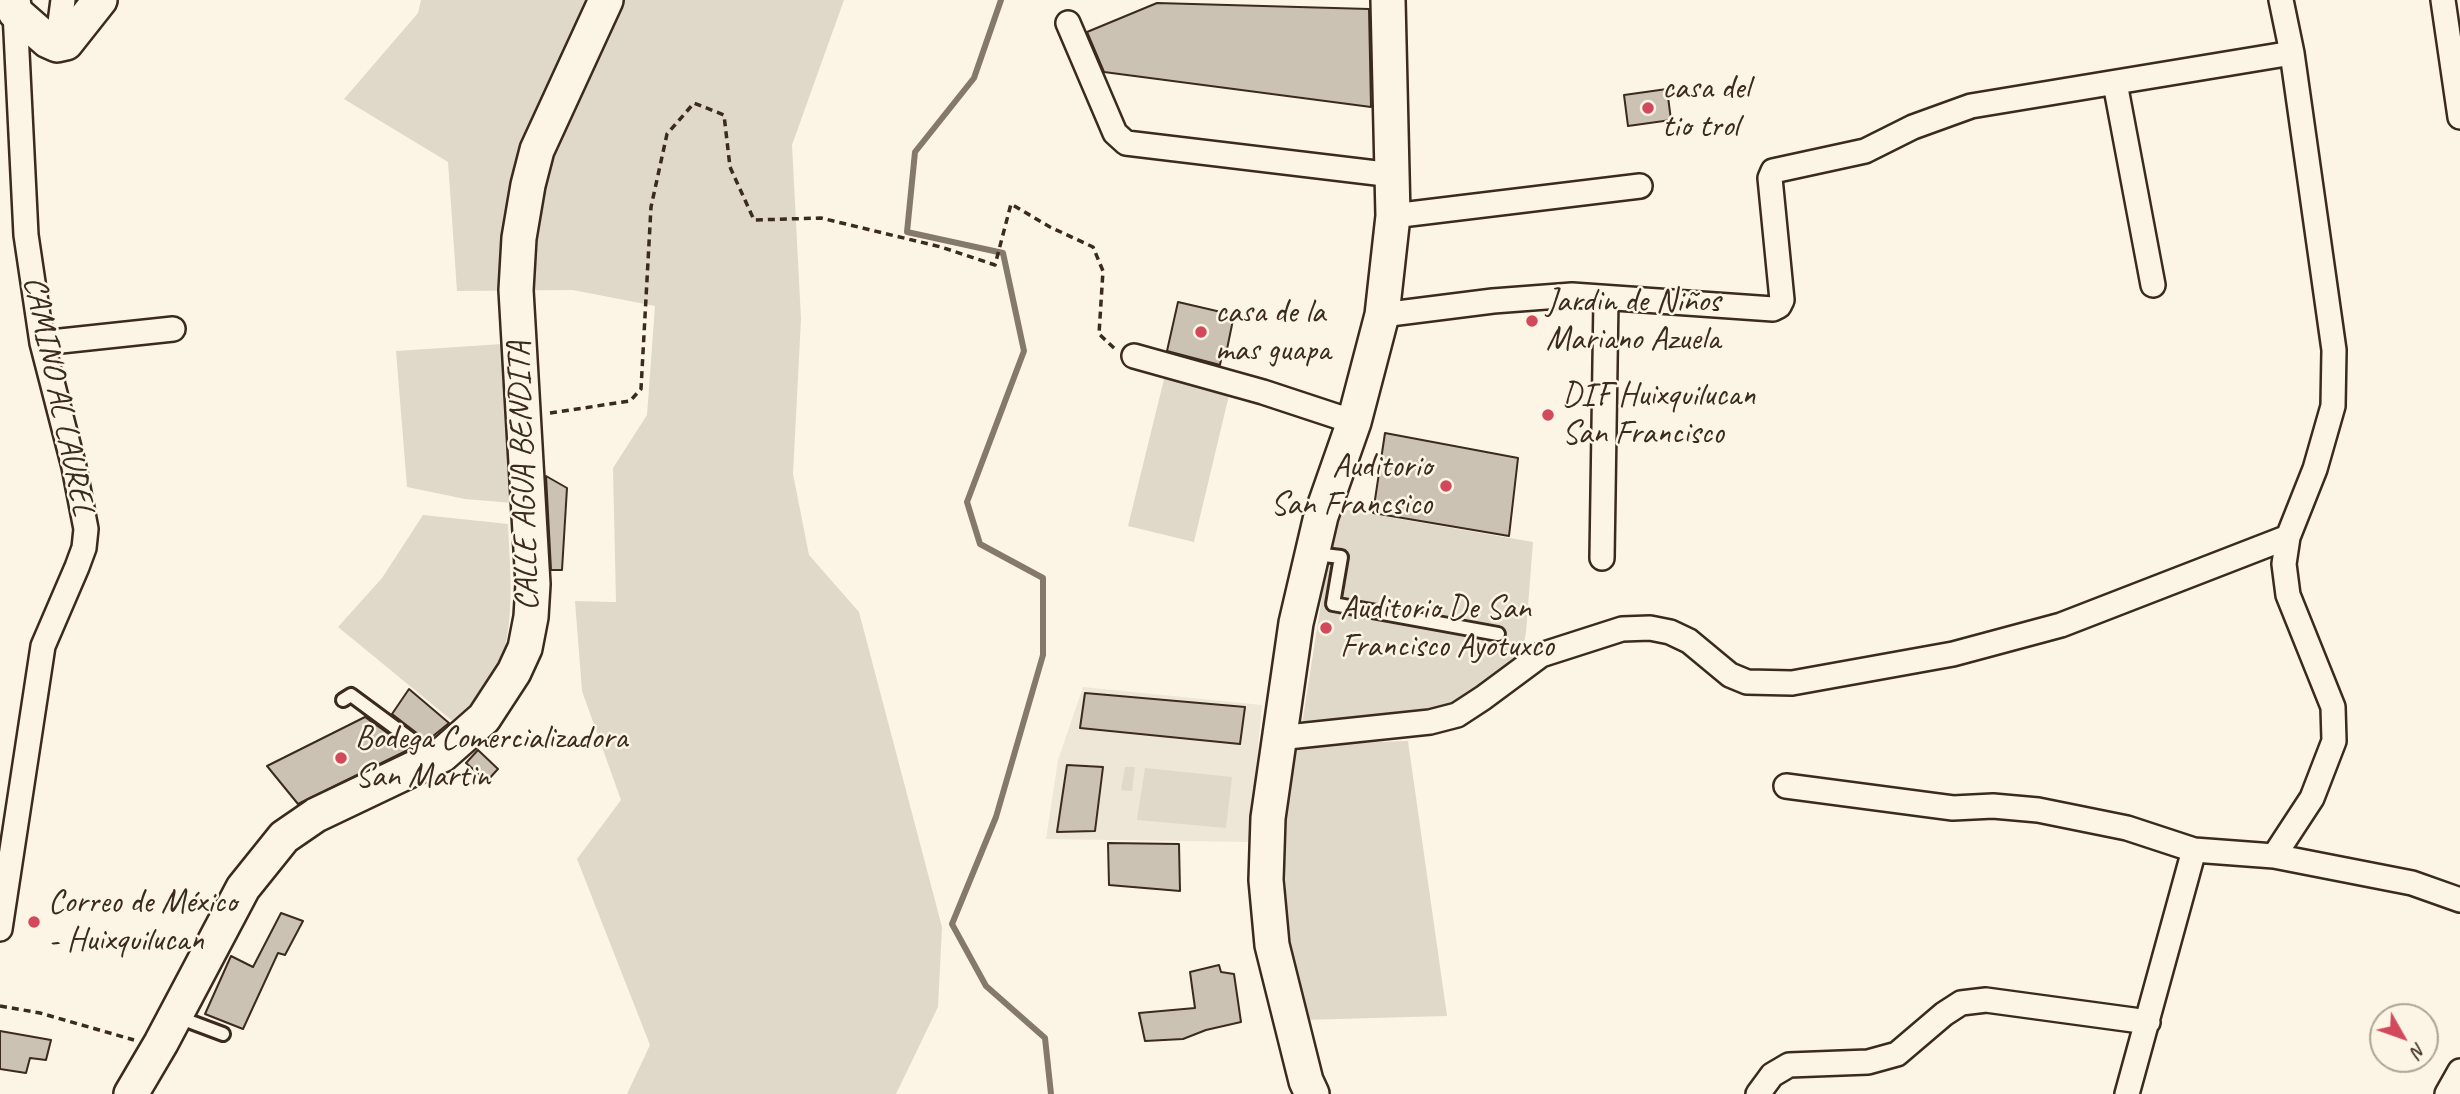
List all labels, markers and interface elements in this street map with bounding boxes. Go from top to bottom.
place label: casa del tio trol [1662,69,1750,147]
marker: casa del tio trol [1640,100,1656,116]
street label: CAMINO AL LAUREL [13,273,103,519]
place label: Jardin de Niños Mariano Azuela [1546,282,1720,360]
place label: casa de la mas guapa [1215,293,1330,371]
marker: Jardin de Niños Mariano Azuela [1524,313,1540,329]
marker: casa de la mas guapa [1193,324,1209,340]
street label: CALLE AGUA BENDITA [500,341,548,611]
place label: DIF Huixquilucan San Francisco [1562,376,1755,454]
marker: DIF Huixquilucan San Francisco [1540,407,1556,423]
place label: Auditorio San Francsico [1270,447,1432,525]
marker: Auditorio San Francsico [1438,478,1454,494]
place label: Auditorio De San Francisco Ayotuxco [1340,589,1554,667]
marker: Auditorio De San Francisco Ayotuxco [1318,620,1334,636]
place label: Bodega Comercializadora San Martin [355,719,627,797]
marker: Bodega Comercializadora San Martin [333,750,349,766]
place label: Correo de México - Huixquilucan [48,883,237,961]
marker: Correo de México - Huixquilucan [26,914,42,930]
north arrow [2369,1003,2439,1073]
text: N [2406,1038,2432,1062]

